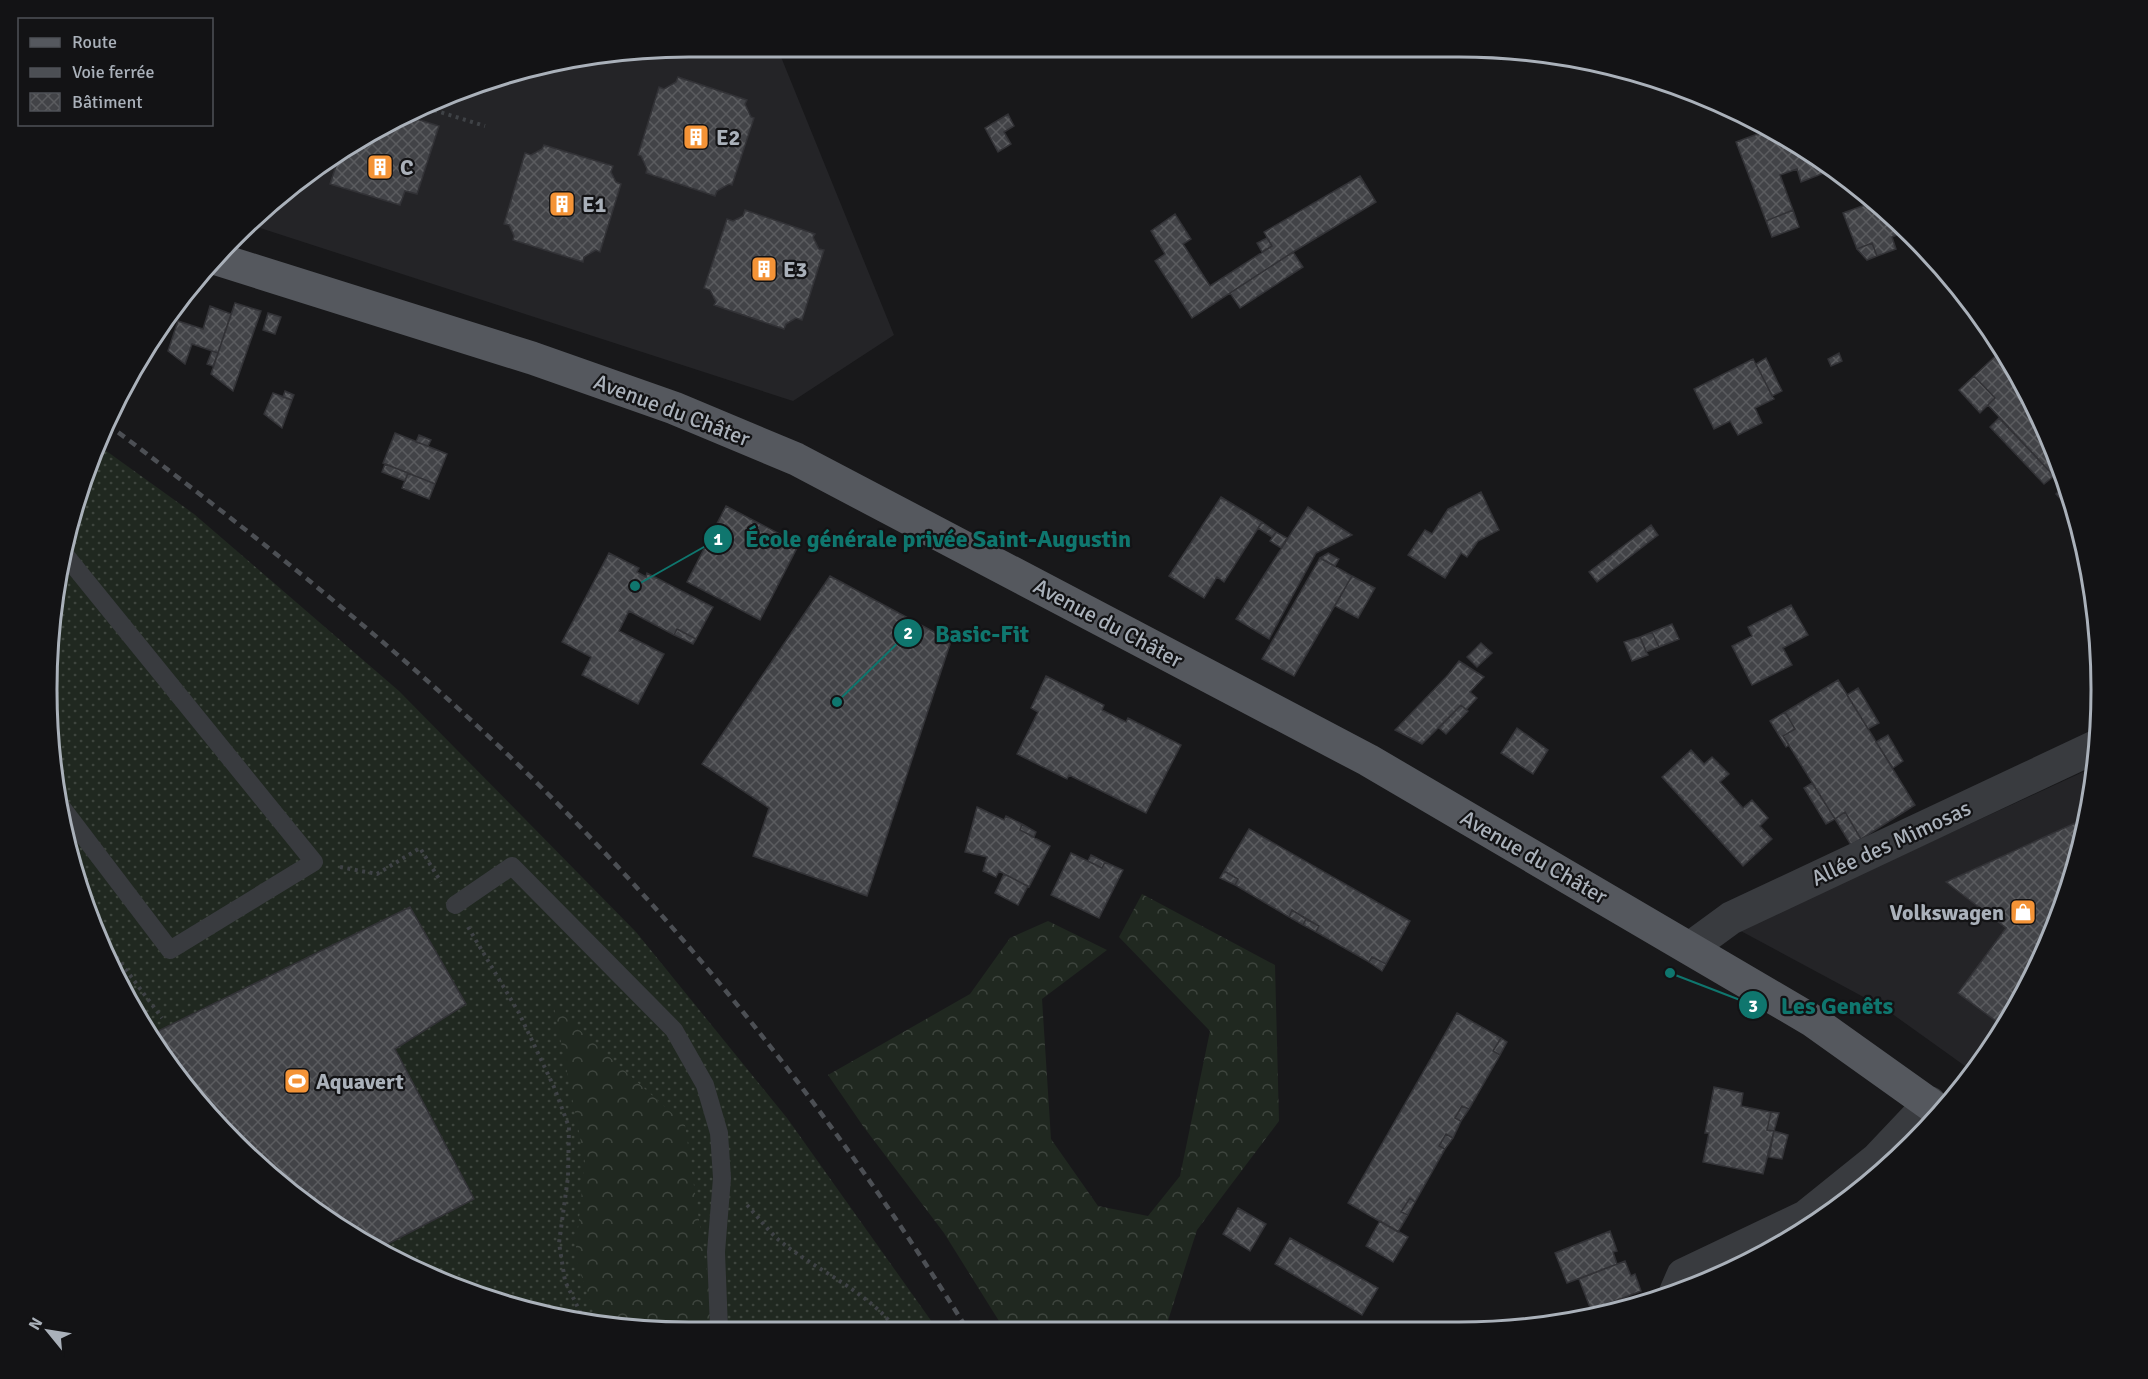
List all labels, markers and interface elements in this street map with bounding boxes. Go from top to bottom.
legend [18,18,213,126]
text: Route [72,31,117,53]
text: Voie ferrée [72,61,154,83]
text: Bâtiment [72,91,143,113]
building icon: E2 [681,122,711,152]
place label: E2 [716,124,741,151]
building icon: C [365,152,395,182]
place label: C [400,154,413,181]
building icon: E1 [547,189,577,219]
place label: E1 [582,191,607,218]
building icon: E3 [749,254,779,284]
place label: E3 [783,256,808,283]
street label: Avenue du Châter [590,368,754,452]
callout: École générale privée Saint-Augustin [703,518,1143,560]
text: École générale privée Saint-Augustin [745,524,1131,554]
text: 1 [713,528,723,550]
street label: Avenue du Châter [1029,572,1187,674]
callout: Basic-Fit [893,612,1041,654]
text: Basic-Fit [935,619,1029,649]
text: 2 [903,622,913,644]
street label: Allée des Mimosas [1807,794,1975,892]
street label: Avenue du Châter [1456,804,1612,910]
shop icon: Volkswagen [2008,897,2038,927]
place label: Volkswagen [1890,899,2004,926]
callout: Les Genêts [1738,984,1905,1026]
text: Les Genêts [1781,991,1894,1021]
text: 3 [1748,995,1758,1017]
sports icon: Aquavert [282,1066,312,1096]
place label: Aquavert [316,1068,404,1095]
north arrow [18,1301,78,1361]
text: N [24,1314,47,1334]

